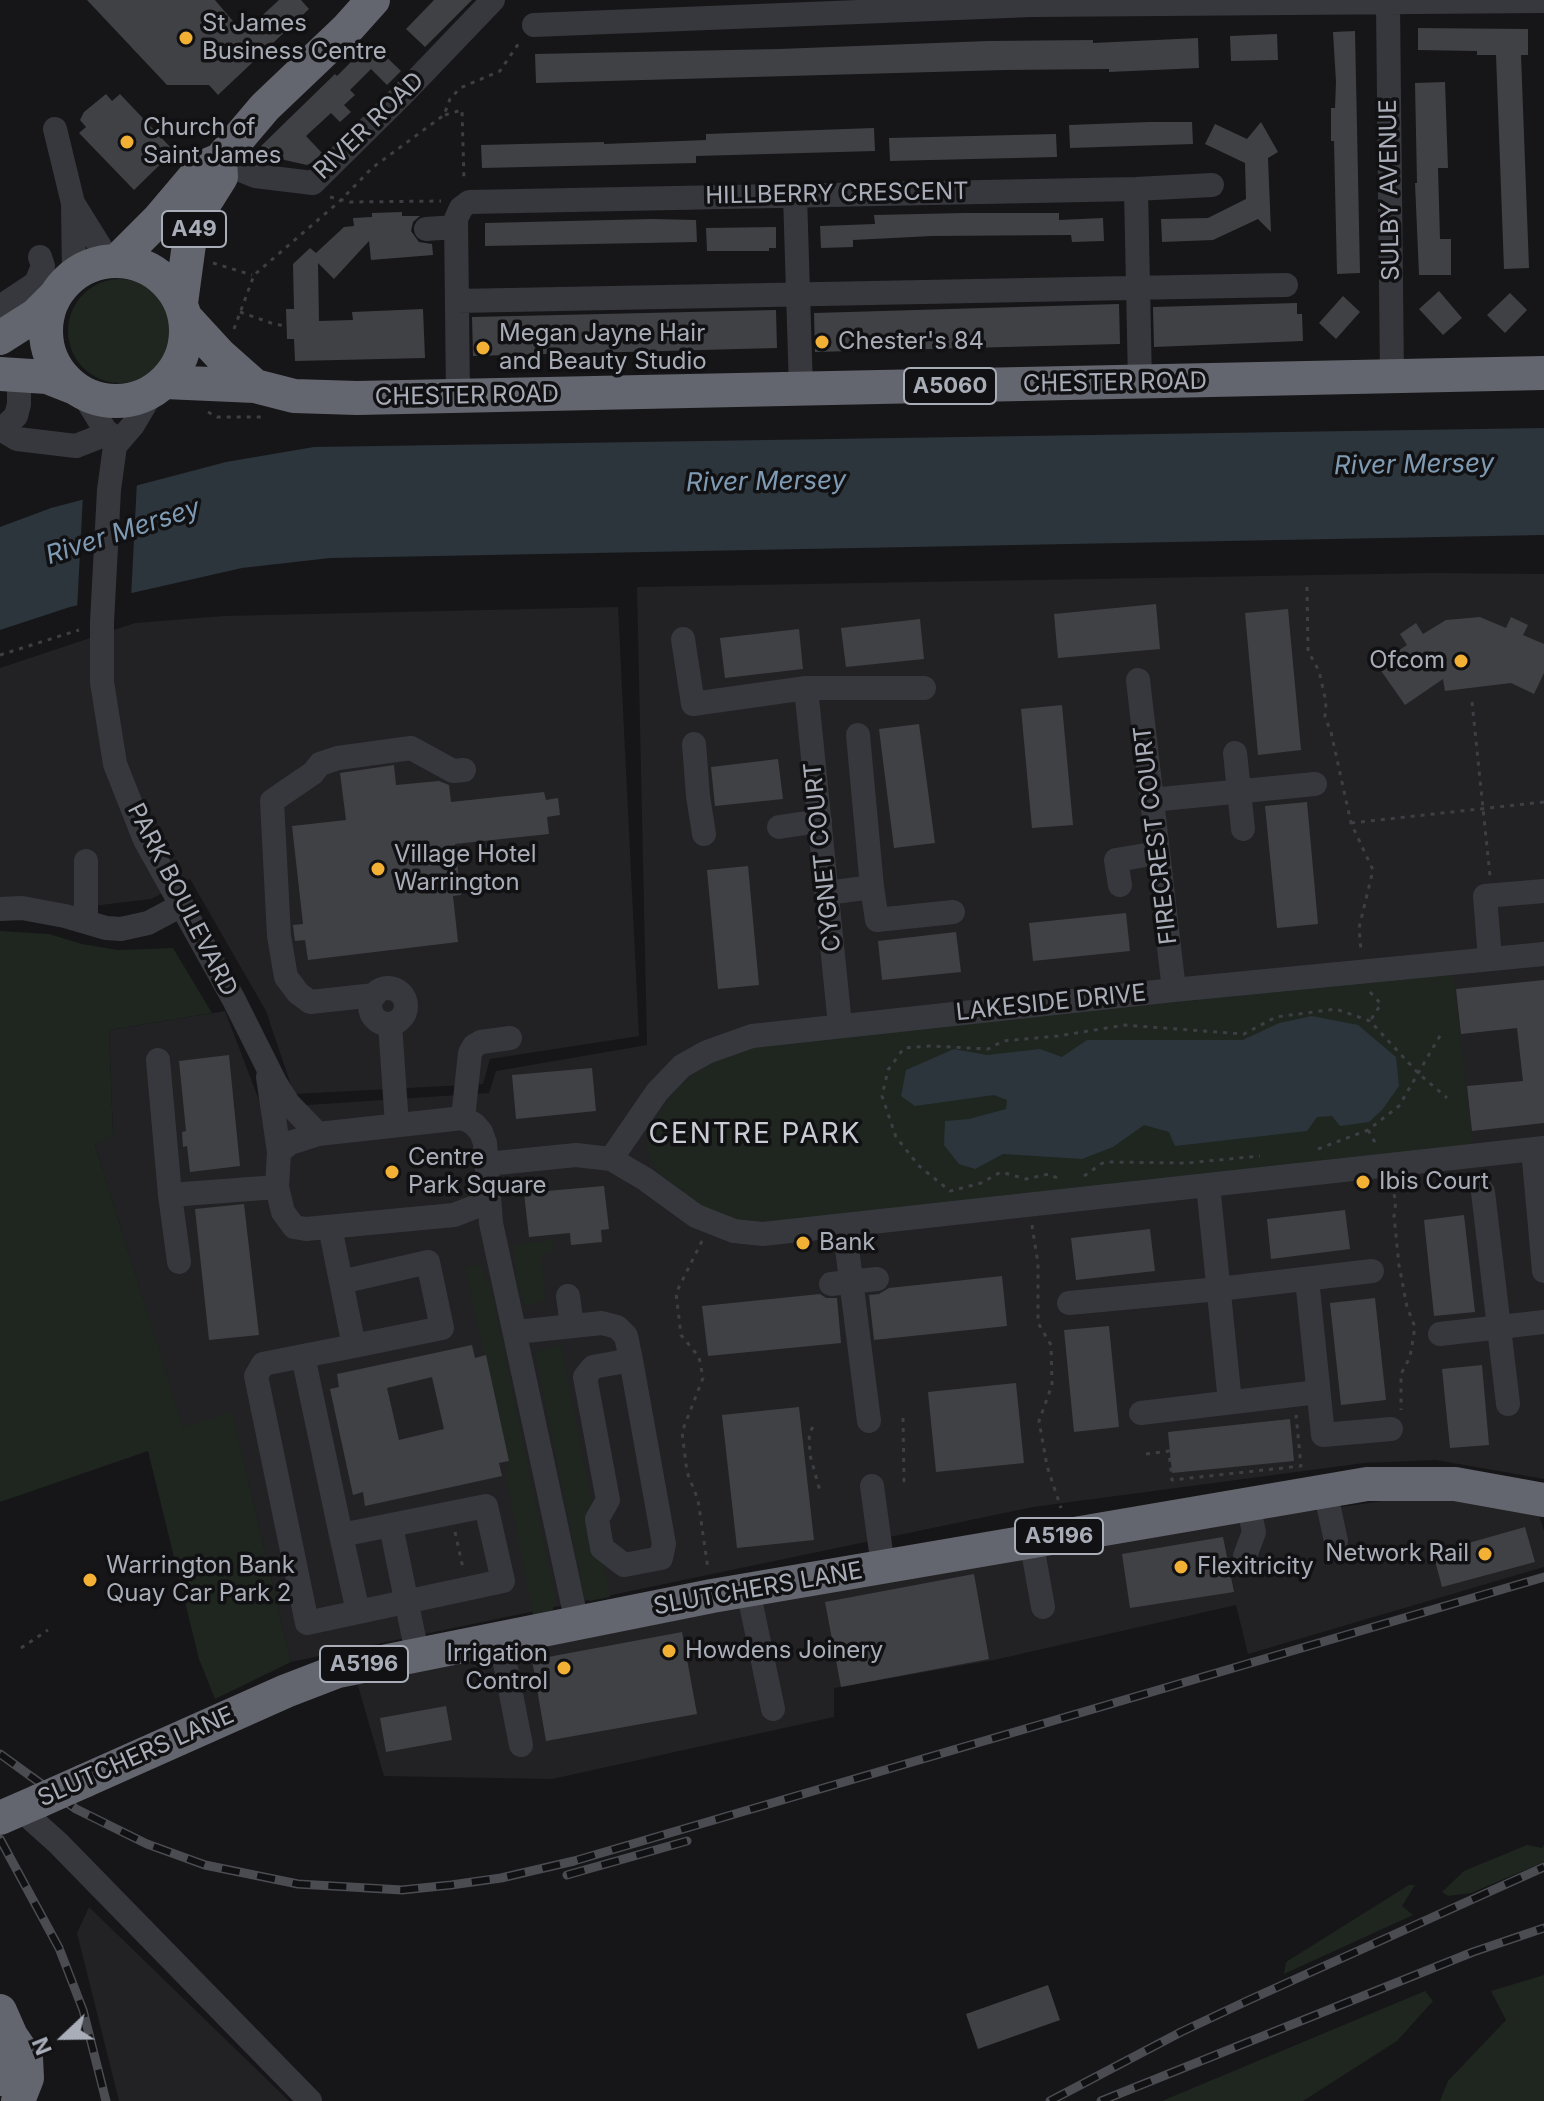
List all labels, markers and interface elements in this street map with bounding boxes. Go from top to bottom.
place label: St James Business Centre [202,10,387,66]
marker: St James Business Centre [177,29,195,47]
street label: RIVER ROAD [308,66,430,186]
street label: SULBY AVENUE [1374,99,1406,281]
place label: Church of Saint James [143,114,281,170]
marker: Church of Saint James [118,133,136,151]
street label: HILLBERRY CRESCENT [705,177,969,211]
road number: A49 [162,211,226,247]
place label: Megan Jayne Hair and Beauty Studio [499,320,707,376]
place label: Chester's 84 [838,328,984,356]
marker: Chester's 84 [813,333,831,351]
marker: Megan Jayne Hair and Beauty Studio [474,339,492,357]
street label: CHESTER ROAD [1023,367,1207,399]
road number: A5060 [904,368,996,404]
street label: CHESTER ROAD [375,380,559,412]
water label: River Mersey [1334,448,1494,482]
water label: River Mersey [686,465,846,499]
water label: River Mersey [42,492,204,572]
place label: Ofcom [1369,647,1445,675]
marker: Ofcom [1452,652,1470,670]
street label: FIRECREST COURT [1128,724,1184,946]
street label: CYGNET COURT [799,761,847,953]
street label: PARK BOULEVARD [121,799,243,1001]
place label: Village Hotel Warrington [394,841,537,897]
marker: Village Hotel Warrington [369,860,387,878]
street label: LAKESIDE DRIVE [954,979,1148,1027]
district label: CENTRE PARK [648,1118,862,1152]
place label: Centre Park Square [408,1144,547,1200]
marker: Centre Park Square [383,1163,401,1181]
place label: Ibis Court [1379,1168,1489,1196]
marker: Ibis Court [1354,1173,1372,1191]
place label: Bank [819,1229,876,1257]
marker: Bank [794,1234,812,1252]
road number: A5196 [1015,1518,1103,1554]
place label: Network Rail [1325,1540,1469,1568]
marker: Network Rail [1476,1545,1494,1563]
place label: Warrington Bank Quay Car Park 2 [106,1552,295,1608]
place label: Flexitricity [1197,1553,1314,1581]
street label: SLUTCHERS LANE [651,1556,865,1622]
marker: Flexitricity [1172,1558,1190,1576]
marker: Warrington Bank Quay Car Park 2 [81,1571,99,1589]
place label: Howdens Joinery [685,1637,883,1665]
place label: Irrigation Control [446,1640,548,1696]
marker: Howdens Joinery [660,1642,678,1660]
road number: A5196 [320,1646,408,1682]
marker: Irrigation Control [555,1659,573,1677]
street label: SLUTCHERS LANE [33,1701,239,1813]
north arrow [24,1997,104,2077]
text: N [27,2033,57,2059]

